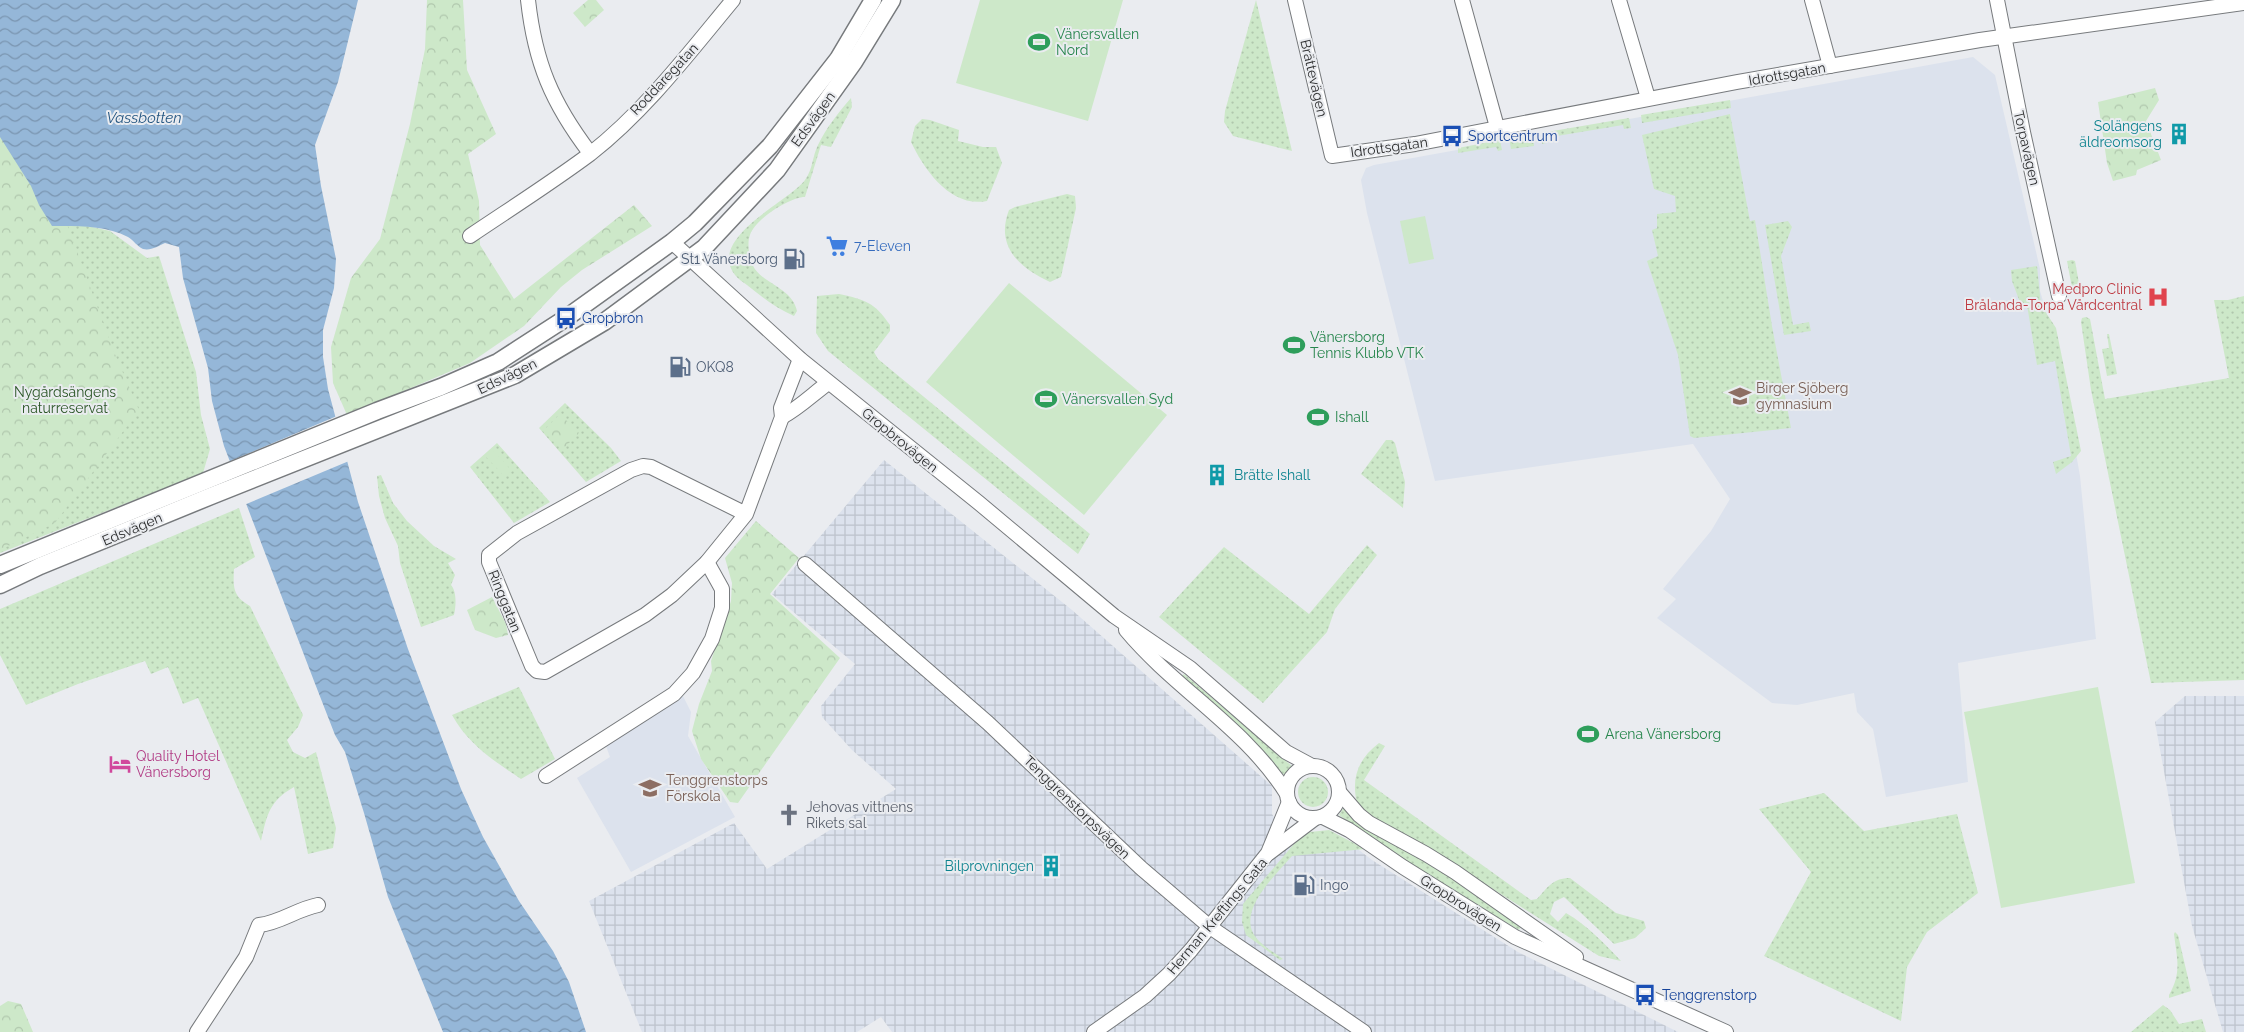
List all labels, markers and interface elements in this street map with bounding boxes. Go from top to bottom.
place label: Vänersvallen Nord [1056,26,1139,58]
sports icon: Vänersvallen Nord [1026,29,1052,55]
street label: Brättevägen [1297,38,1331,118]
street label: Roddaregatan [627,40,701,118]
street label: Idrottsgatan [1747,59,1827,89]
street label: Edsvägen [788,89,838,149]
water label: Vassbotten [106,109,182,127]
street label: Torpavägen [2011,109,2043,187]
place label: Solängens äldreomsorg [2079,118,2162,150]
building icon: Solängens äldreomsorg [2166,121,2192,147]
bus stop icon: Sportcentrum [1439,123,1465,149]
place label: Sportcentrum [1468,128,1558,144]
street label: Idrottsgatan [1349,134,1429,160]
supermarket icon: 7-Eleven [824,233,850,259]
place label: 7-Eleven [854,238,911,254]
fuel station icon: St1 Vänersborg [781,246,807,272]
place label: St1 Vänersborg [681,251,778,267]
place label: Medpro Clinic Brålanda-Torpa Vårdcentral [1965,281,2142,313]
hospital icon: Medpro Clinic Brålanda-Torpa Vårdcentral [2145,284,2171,310]
bus stop icon: Gropbron [553,305,579,331]
place label: Gropbron [582,310,644,326]
place label: Vänersborg Tennis Klubb VTK [1310,329,1423,361]
sports icon: Vänersborg Tennis Klubb VTK [1281,332,1307,358]
fuel station icon: OKQ8 [667,354,693,380]
street label: Edsvägen [475,355,539,397]
place label: OKQ8 [696,359,734,375]
place label: Birger Sjöberg gymnasium [1756,380,1848,412]
school or university icon: Birger Sjöberg gymnasium [1727,383,1753,409]
park label: Nygårdsängens naturreservat [14,384,116,416]
sports icon: Vänersvallen Syd [1033,386,1059,412]
place label: Vänersvallen Syd [1062,391,1173,407]
sports icon: Ishall [1305,404,1331,430]
street label: Gropbrovägen [859,405,941,475]
place label: Ishall [1335,409,1369,425]
building icon: Brätte Ishall [1204,462,1230,488]
place label: Brätte Ishall [1234,467,1311,483]
street label: Edsvägen [100,509,164,549]
street label: Ringgatan [485,568,525,634]
sports icon: Arena Vänersborg [1575,721,1601,747]
place label: Arena Vänersborg [1605,726,1721,742]
place label: Quality Hotel Vänersborg [136,748,220,780]
hotel icon: Quality Hotel Vänersborg [107,751,133,777]
street label: Tenggrenstorpsvägen [1021,752,1133,862]
place label: Tenggrenstorps Förskola [666,772,768,804]
school or university icon: Tenggrenstorps Förskola [637,775,663,801]
place label: Jehovas vittnens Rikets sal [806,799,913,831]
church icon: Jehovas vittnens Rikets sal [776,802,802,828]
building icon: Bilprovningen [1038,853,1064,879]
street label: Herman Kreftings Gata [1164,855,1270,977]
place label: Bilprovningen [945,858,1034,874]
fuel station icon: Ingo [1291,872,1317,898]
street label: Gropbrovägen [1417,872,1505,934]
place label: Ingo [1320,877,1349,893]
bus stop icon: Tenggrenstorp [1632,982,1658,1008]
place label: Tenggrenstorp [1662,987,1757,1003]

